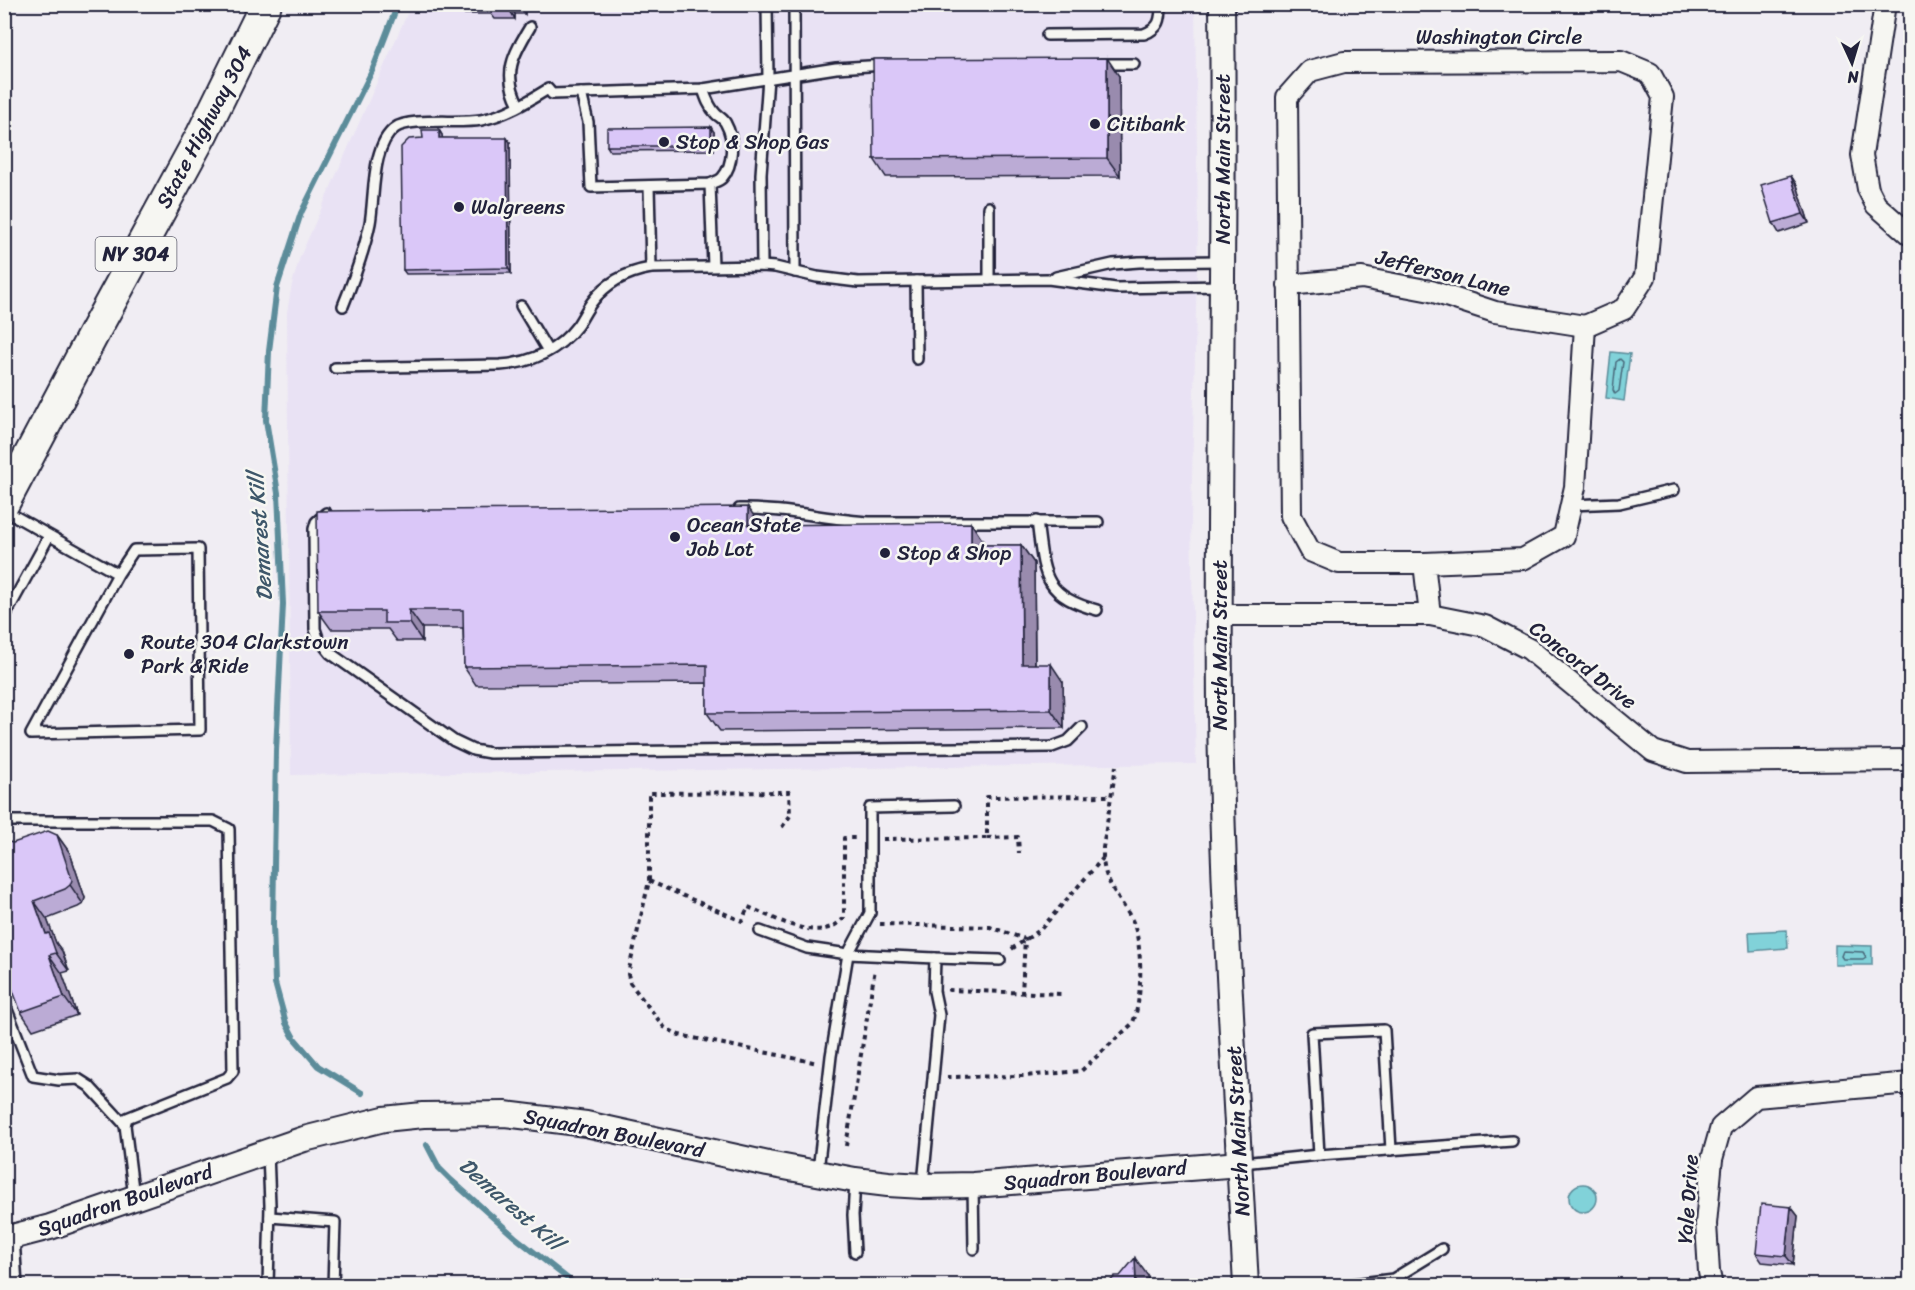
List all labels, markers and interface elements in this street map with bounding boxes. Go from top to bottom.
street label: Washington Circle [1416,18,1582,56]
north arrow [1822,33,1882,93]
street label: State Highway 304 [145,39,263,215]
text: N [1846,63,1861,92]
street label: North Main Street [1204,74,1242,244]
place label: Citibank [1107,105,1186,143]
marker: Citibank [1088,117,1102,131]
place label: Stop & Shop Gas [676,123,829,161]
marker: Stop & Shop Gas [657,135,671,149]
place label: Walgreens [471,188,565,226]
marker: Walgreens [452,200,466,214]
road number: NY 304 [96,237,176,271]
street label: Jefferson Lane [1371,238,1515,308]
water label: Demarest Kill [236,467,284,602]
place label: Ocean State Job Lot [686,506,802,568]
marker: Ocean State Job Lot [668,530,682,544]
place label: Stop & Shop [897,534,1011,572]
marker: Stop & Shop [878,546,892,560]
street label: North Main Street [1201,560,1239,730]
street label: Concord Drive [1521,610,1646,720]
place label: Route 304 Clarkstown Park & Ride [141,623,349,685]
marker: Route 304 Clarkstown Park & Ride [122,647,136,661]
street label: North Main Street [1215,1045,1261,1217]
street label: Squadron Boulevard [520,1097,709,1170]
water label: Demarest Kill [450,1147,576,1264]
street label: Squadron Boulevard [1002,1148,1190,1202]
street label: Squadron Boulevard [32,1152,220,1248]
street label: Yale Drive [1666,1153,1710,1245]

